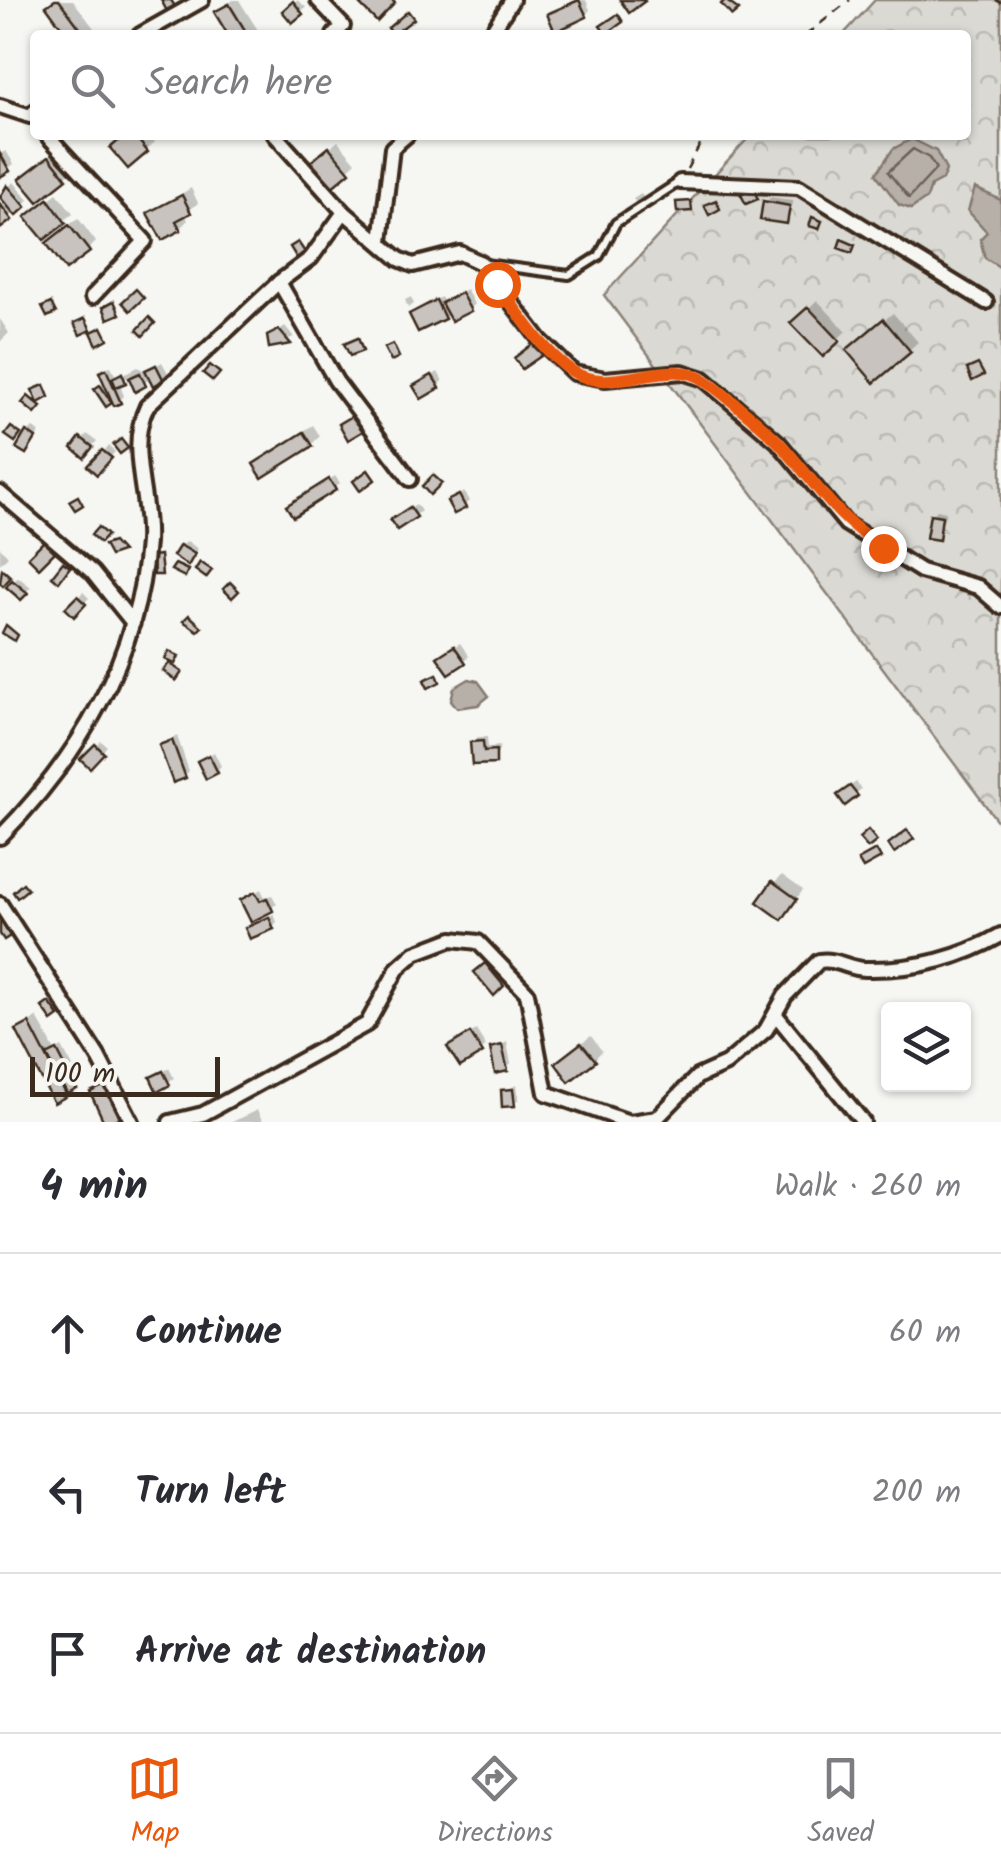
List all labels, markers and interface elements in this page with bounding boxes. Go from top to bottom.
search box [30,30,971,140]
text: Search here [145,55,332,115]
icon: search [65,58,120,113]
route start [475,262,521,308]
route end [861,526,907,572]
map controls [881,1002,971,1092]
button: layers [881,1002,971,1092]
scale bar [30,1052,220,1096]
text: 100 m [45,1052,115,1097]
text: 4 min [40,1154,148,1221]
text: Walk · 260 m [774,1162,961,1213]
text: Continue [135,1303,282,1363]
icon: ahead [40,1306,95,1361]
text: 60 m [889,1308,961,1359]
text: Turn left [135,1463,286,1523]
icon: left [40,1466,95,1521]
text: 200 m [872,1468,961,1519]
text: Arrive at destination [135,1623,486,1683]
icon: arrive [40,1626,95,1681]
tab: Map [127,1751,182,1856]
tab: Directions [437,1751,553,1856]
tab: Saved [807,1751,874,1856]

